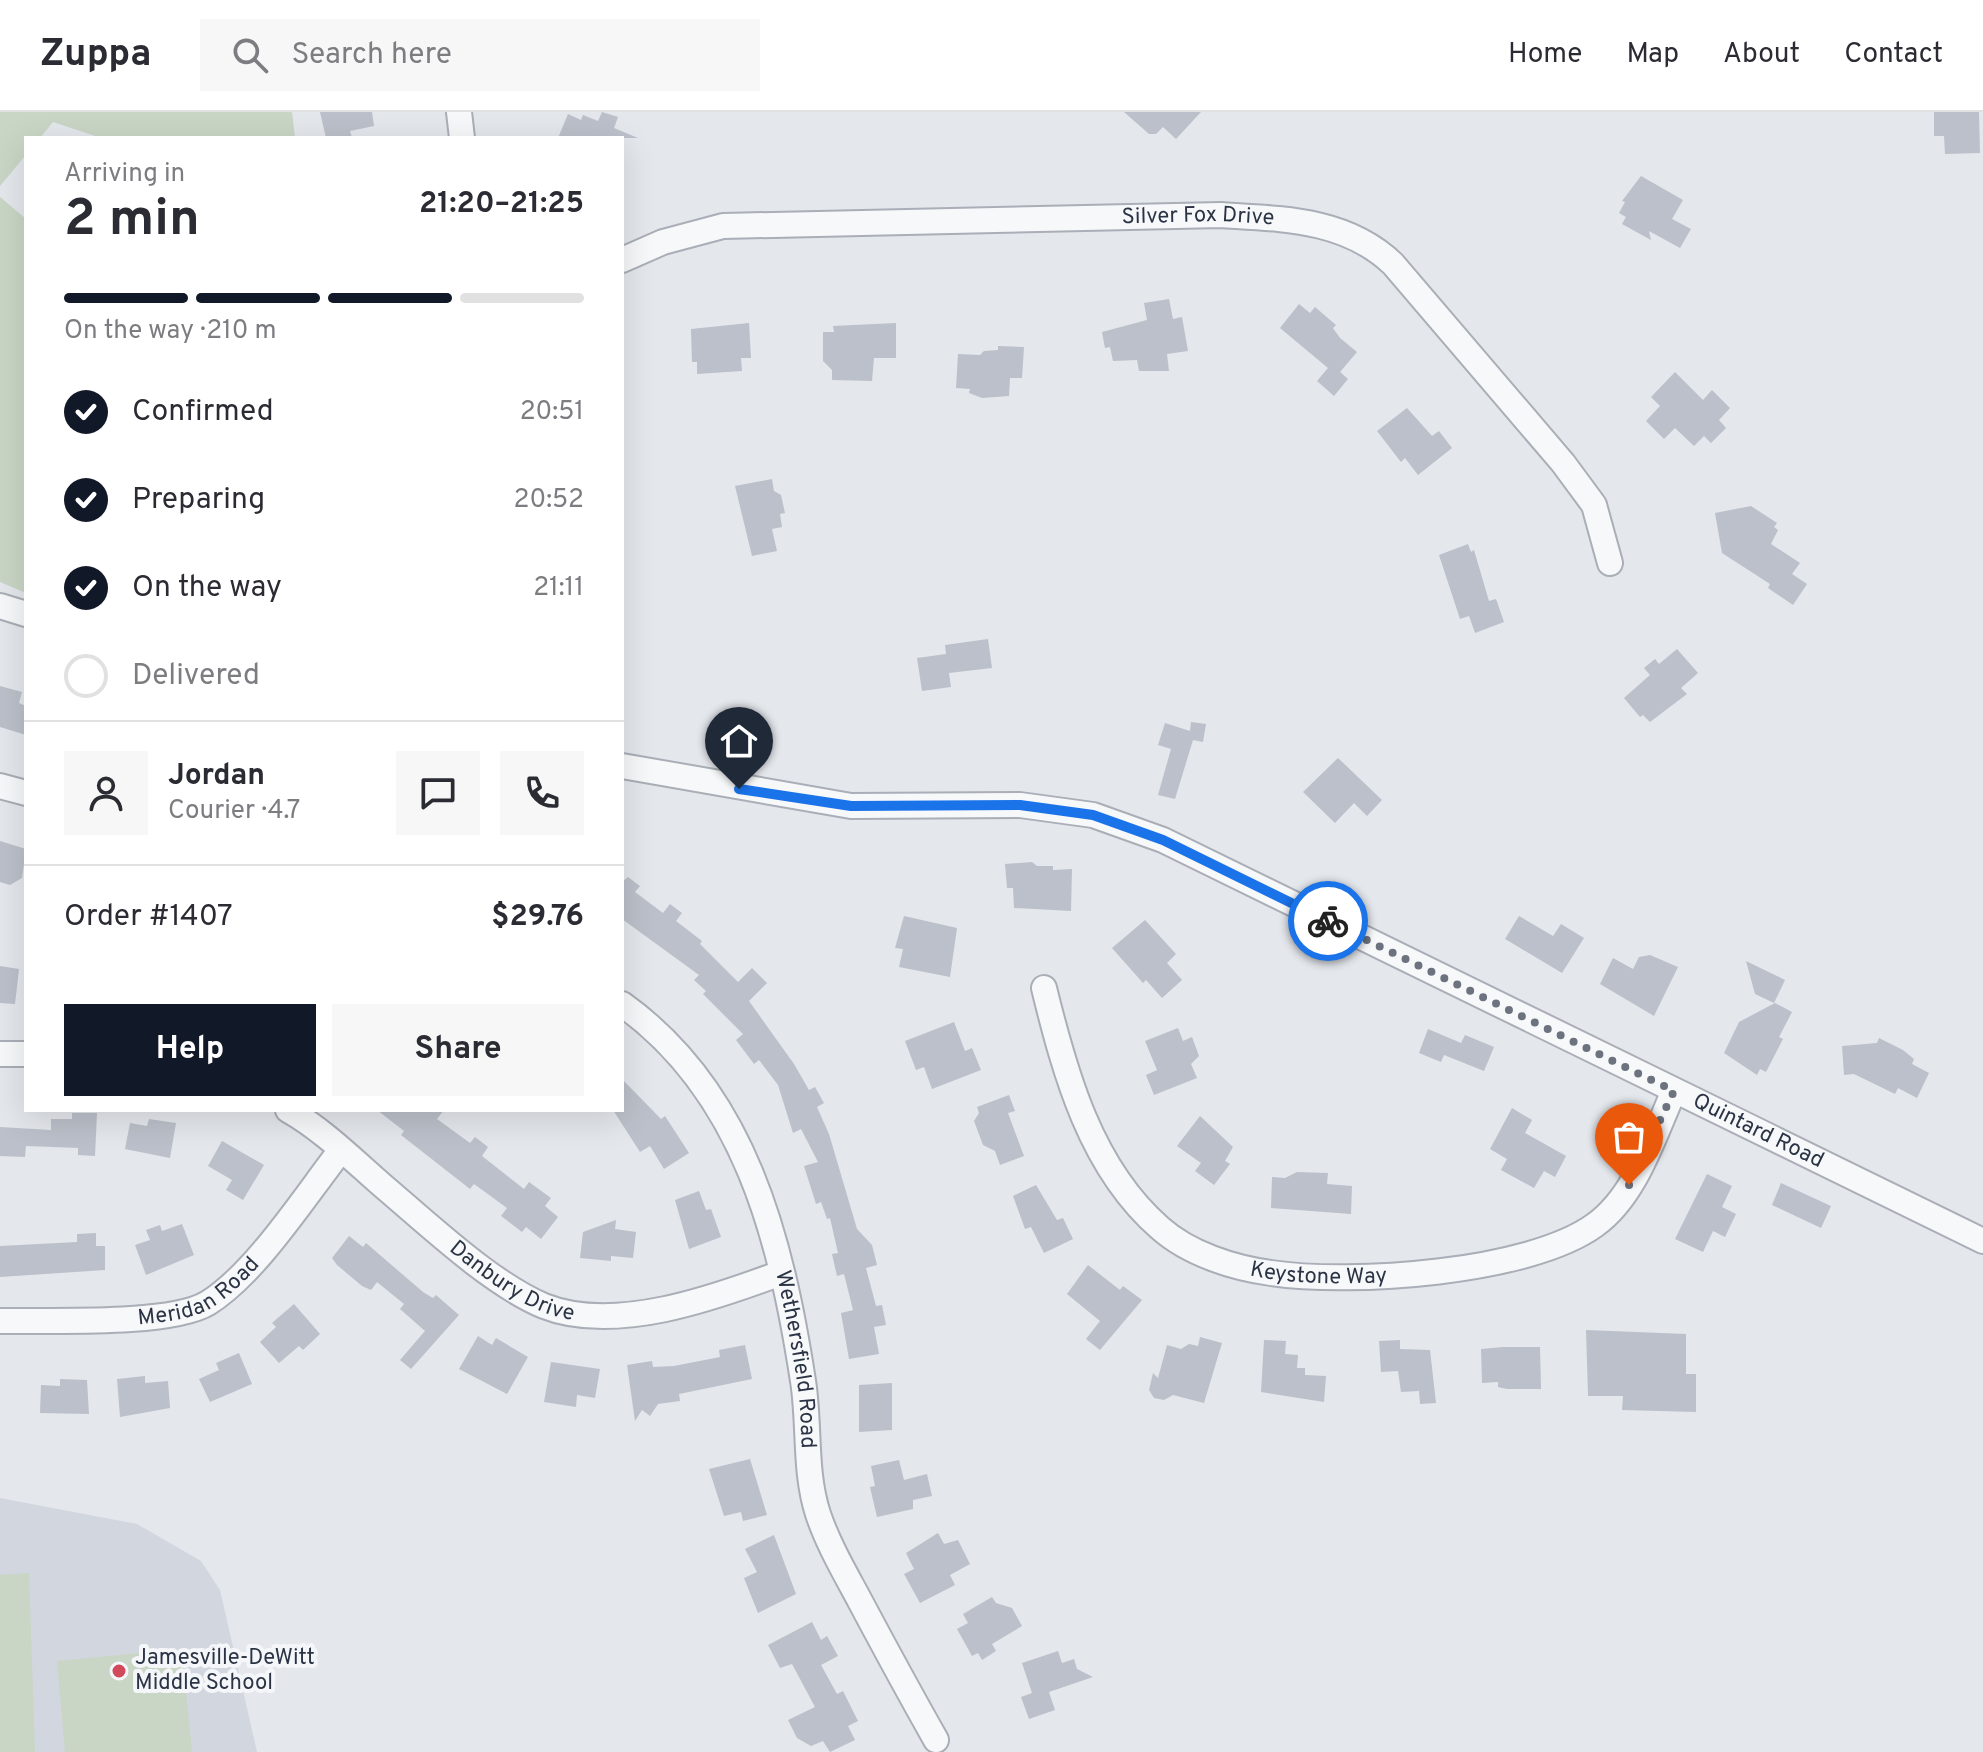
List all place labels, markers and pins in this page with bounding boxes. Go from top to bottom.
pin [705,707,773,789]
pin [1595,1103,1663,1185]
place label: Jamesville-DeWitt Middle School [135,1645,315,1697]
marker: Jamesville-DeWitt Middle School [110,1662,128,1680]

